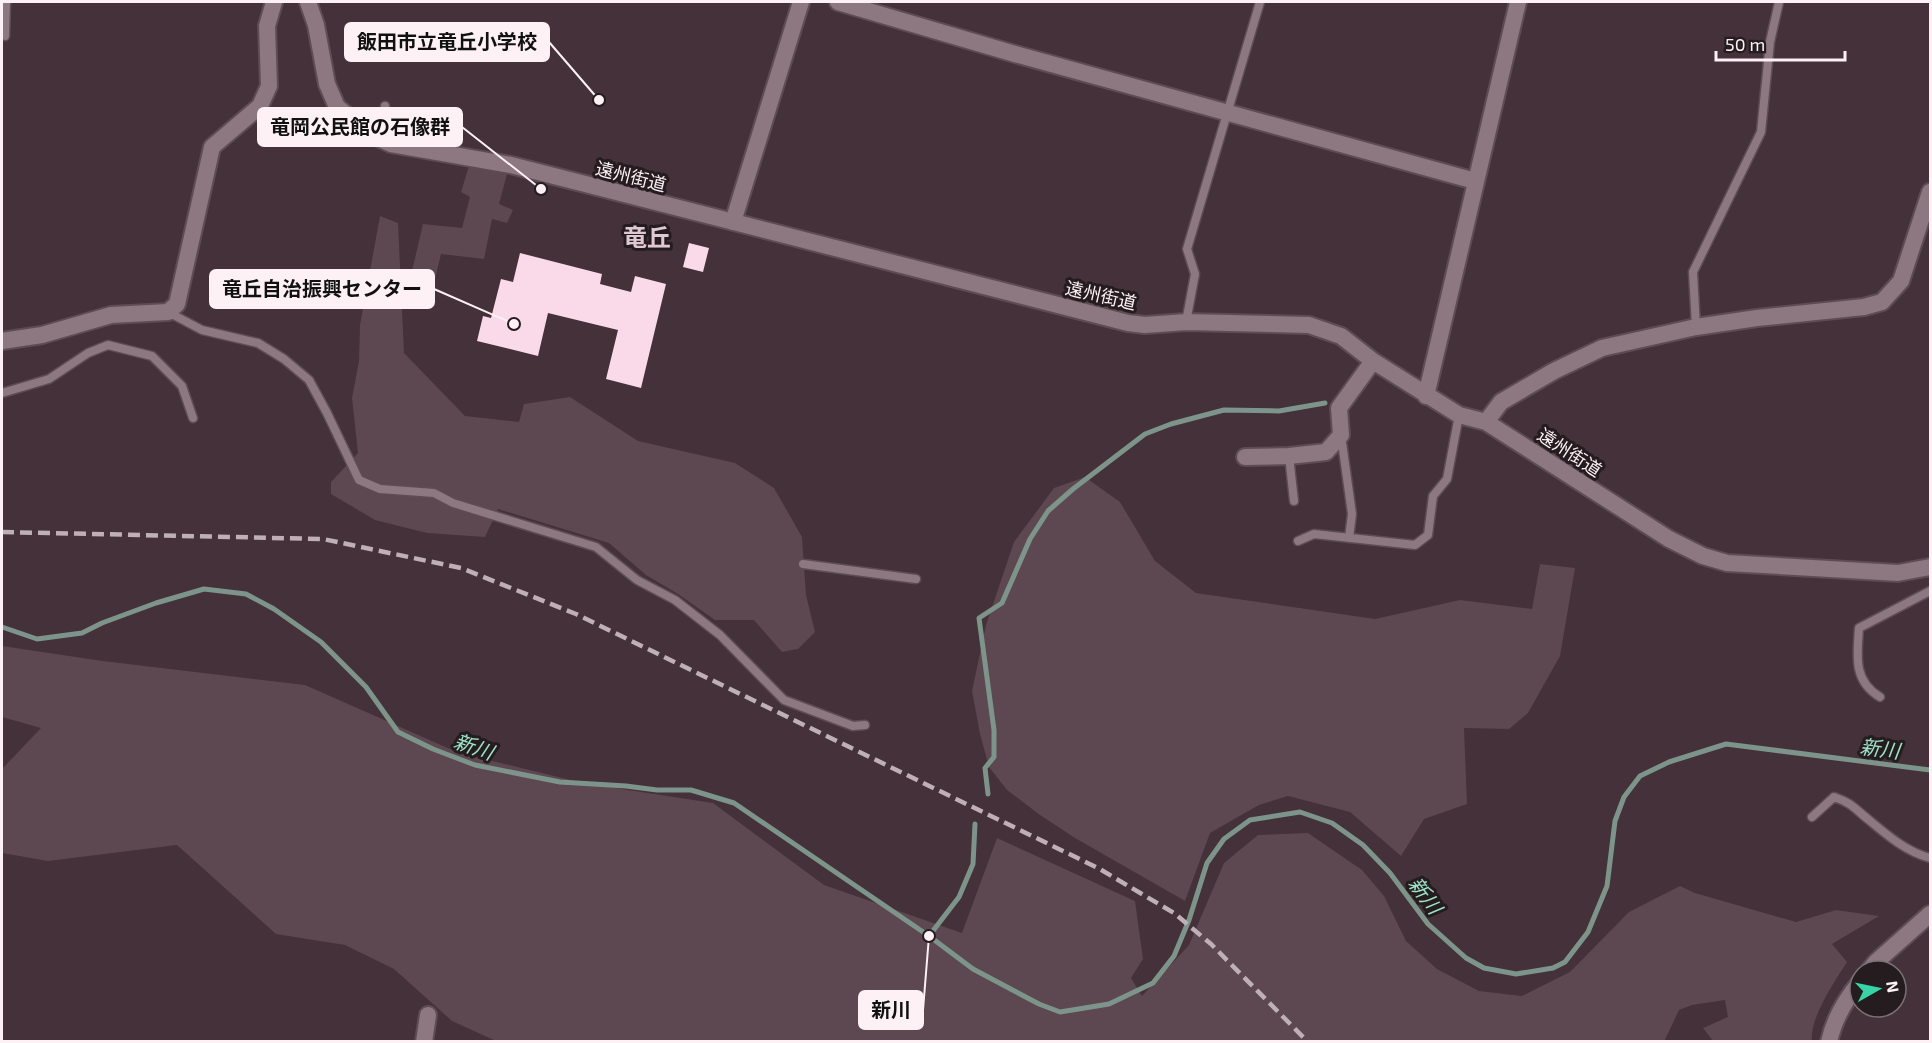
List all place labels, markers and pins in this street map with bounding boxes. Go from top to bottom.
callout: 飯田市立竜丘小学校 [345,23,549,61]
callout: 竜岡公民館の石像群 [258,108,462,146]
callout: 竜丘自治振興センター [210,270,434,308]
callout: 新川 [859,991,923,1029]

